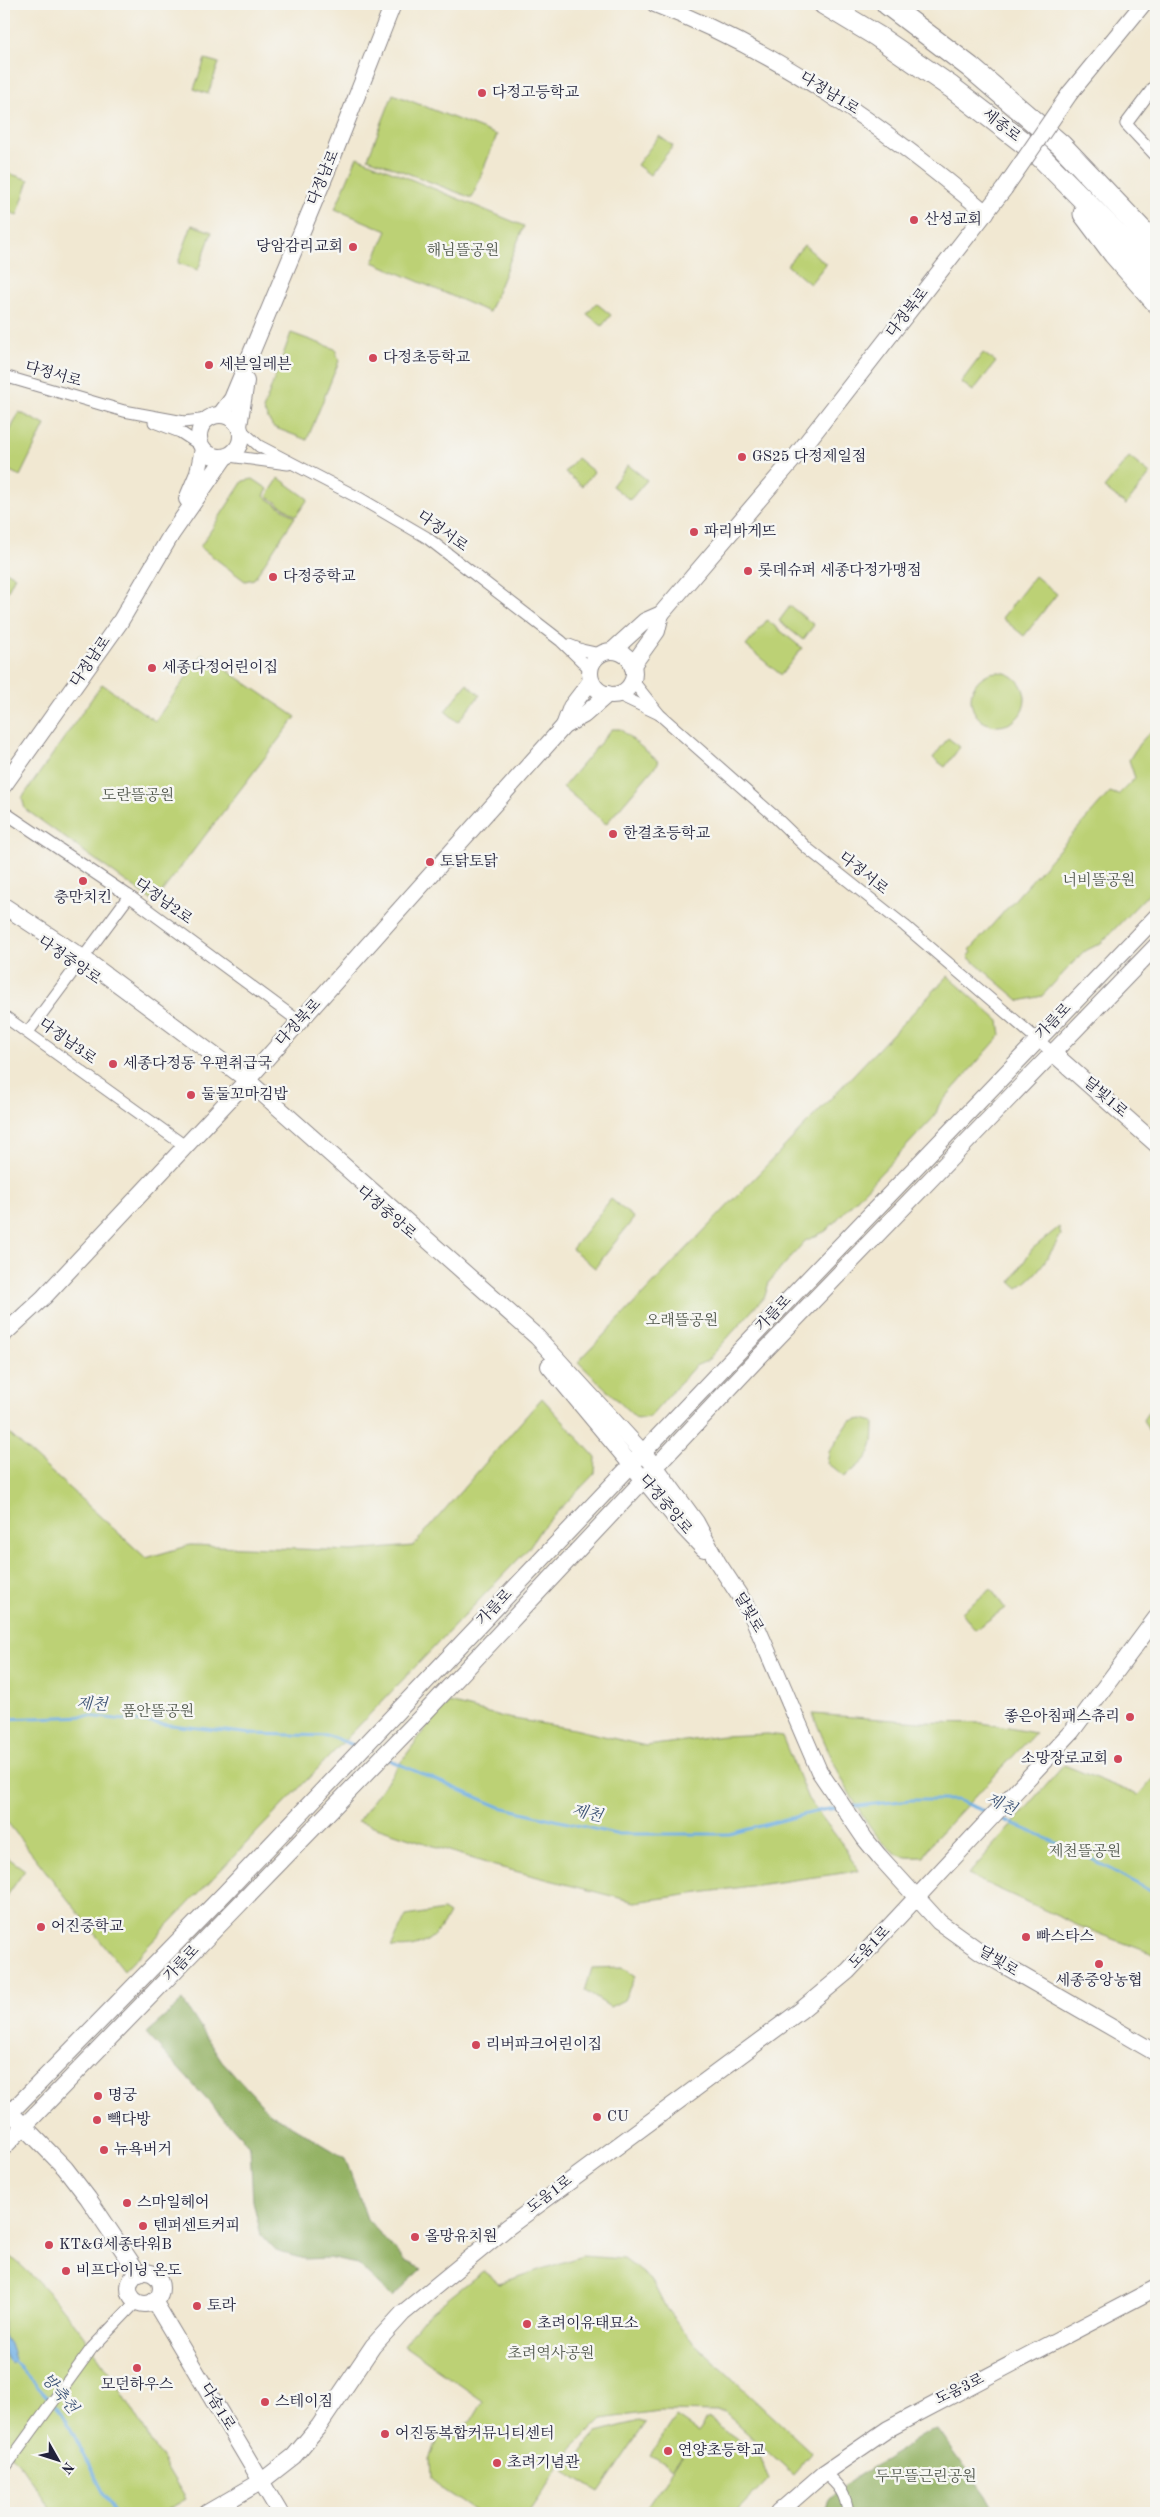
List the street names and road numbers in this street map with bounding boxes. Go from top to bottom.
street label: 다정남1로 [797,68,863,118]
street label: 세종로 [979,105,1024,146]
street label: 다정남로 [304,147,342,208]
street label: 다정북로 [882,283,932,340]
street label: 다정서로 [23,358,84,390]
street label: 다정서로 [414,507,471,555]
street label: 다정남로 [67,632,114,690]
street label: 다정서로 [836,848,892,898]
street label: 다정남2로 [132,875,196,928]
street label: 다정중앙로 [35,932,105,988]
street label: 다정북로 [272,994,325,1049]
street label: 가름로 [1032,999,1075,1043]
street label: 다정남3로 [36,1015,100,1068]
street label: 달빛1로 [1080,1074,1131,1121]
street label: 다정중앙로 [354,1182,420,1243]
street label: 가름로 [752,1291,795,1335]
street label: 다정중앙로 [636,1471,696,1538]
street label: 가름로 [473,1585,516,1629]
street label: 달빛로 [731,1589,767,1636]
street label: 도움1로 [846,1923,894,1972]
street label: 가름로 [160,1941,203,1985]
street label: 달빛로 [976,1942,1022,1980]
street label: 도움1로 [524,2172,576,2217]
street label: 도움3로 [933,2371,987,2408]
street label: 다솜1로 [197,2380,239,2434]

